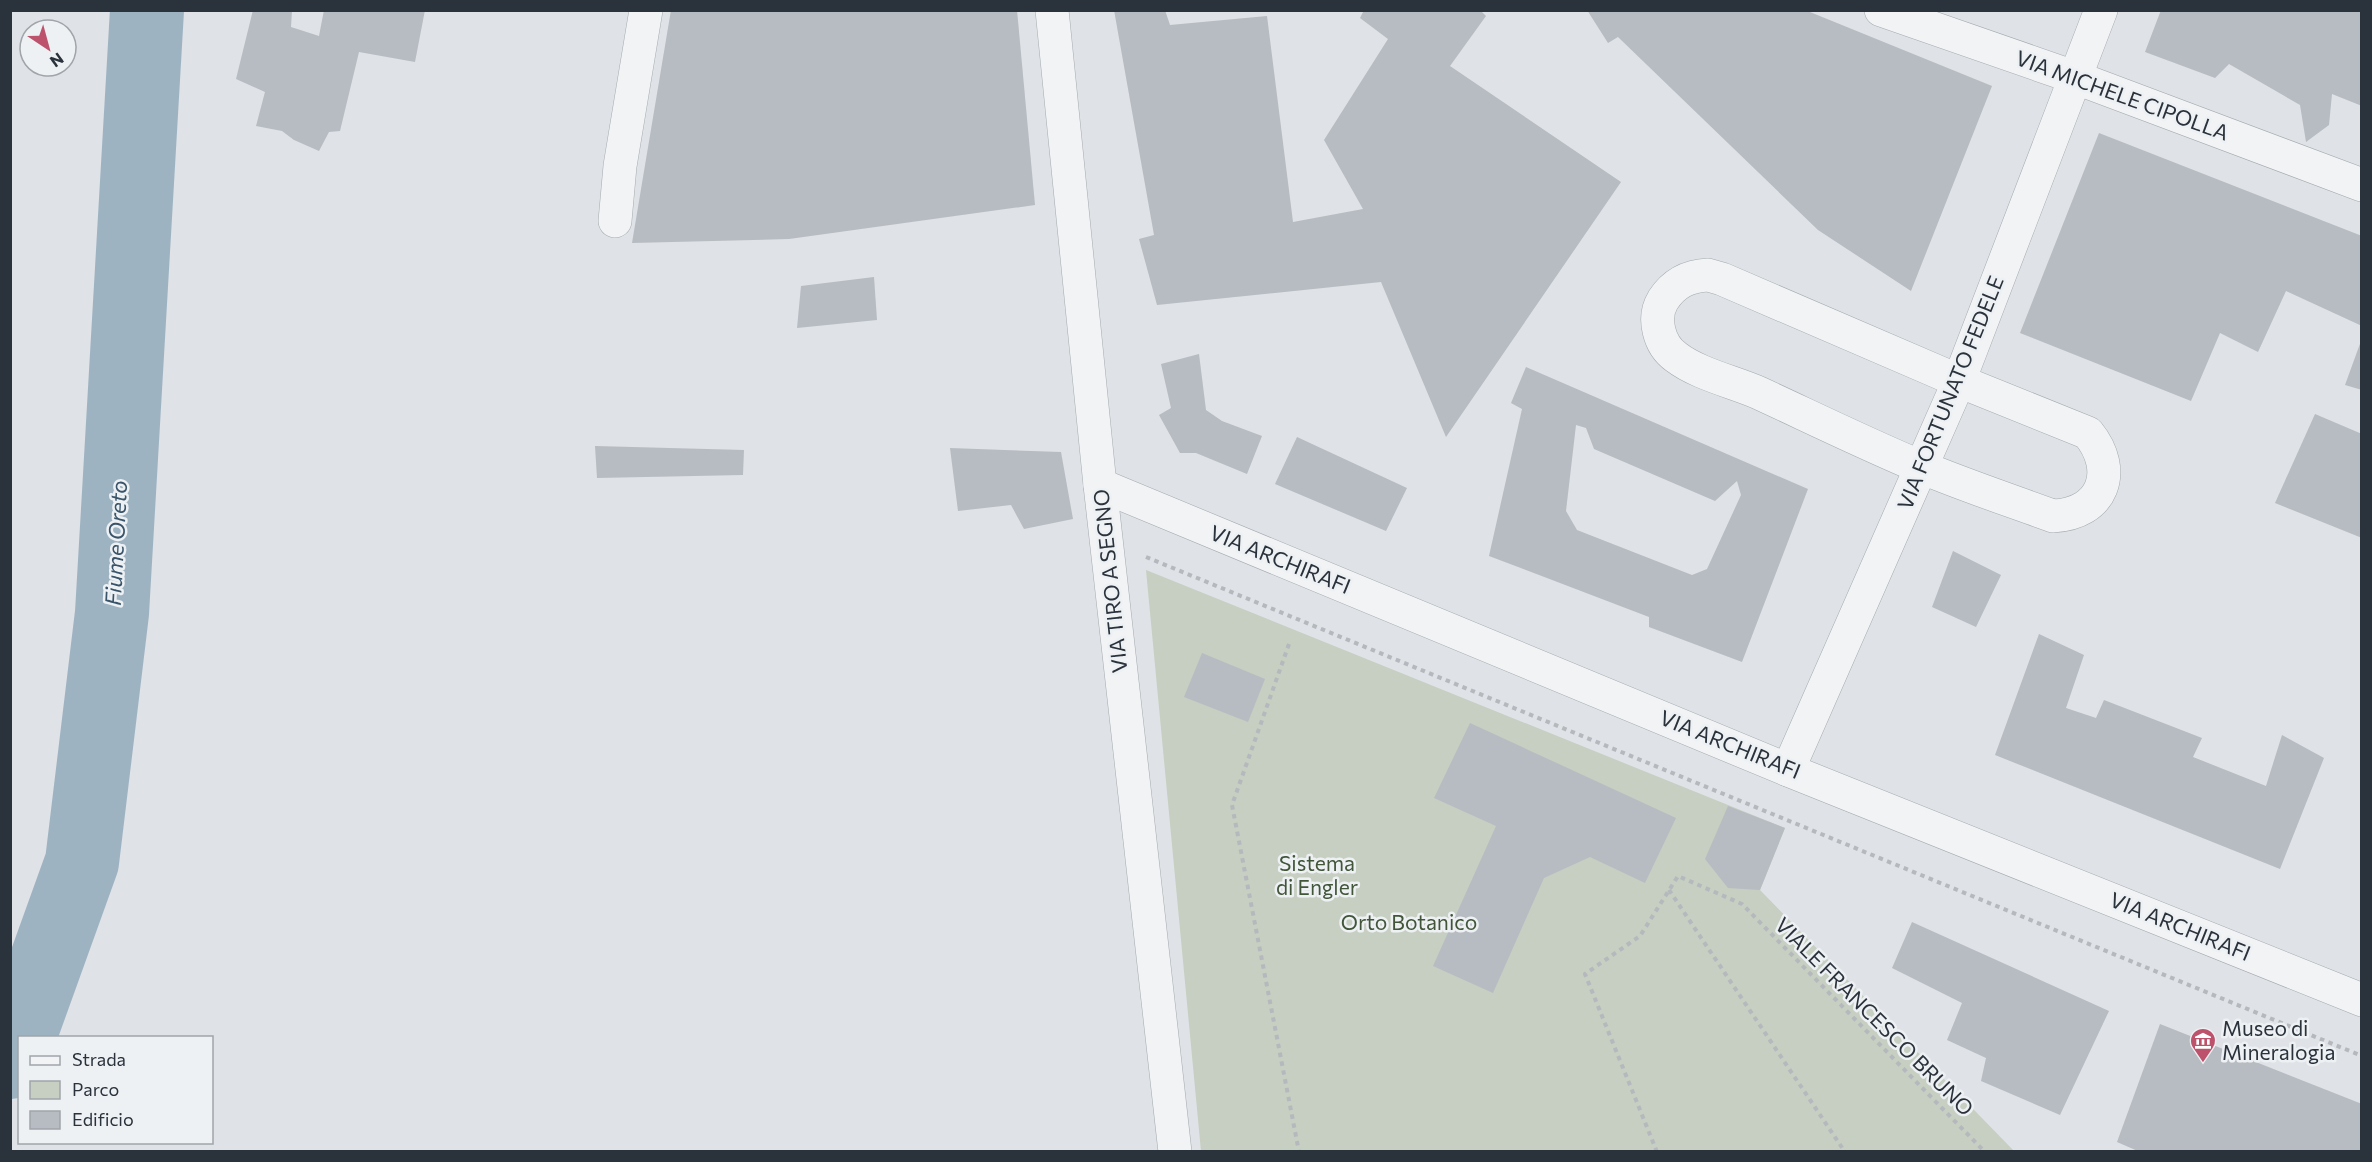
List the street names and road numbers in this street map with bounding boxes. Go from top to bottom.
street label: VIA MICHELE CIPOLLA [2013,44,2233,145]
street label: VIA FORTUNATO FEDELE [1891,272,2008,513]
street label: VIA TIRO A SEGNO [1087,488,1132,674]
street label: VIA ARCHIRAFI [1207,519,1355,598]
street label: VIA ARCHIRAFI [1657,704,1805,783]
street label: VIA ARCHIRAFI [2107,886,2255,965]
street label: VIALE FRANCESCO BRUNO [1771,912,1979,1120]

